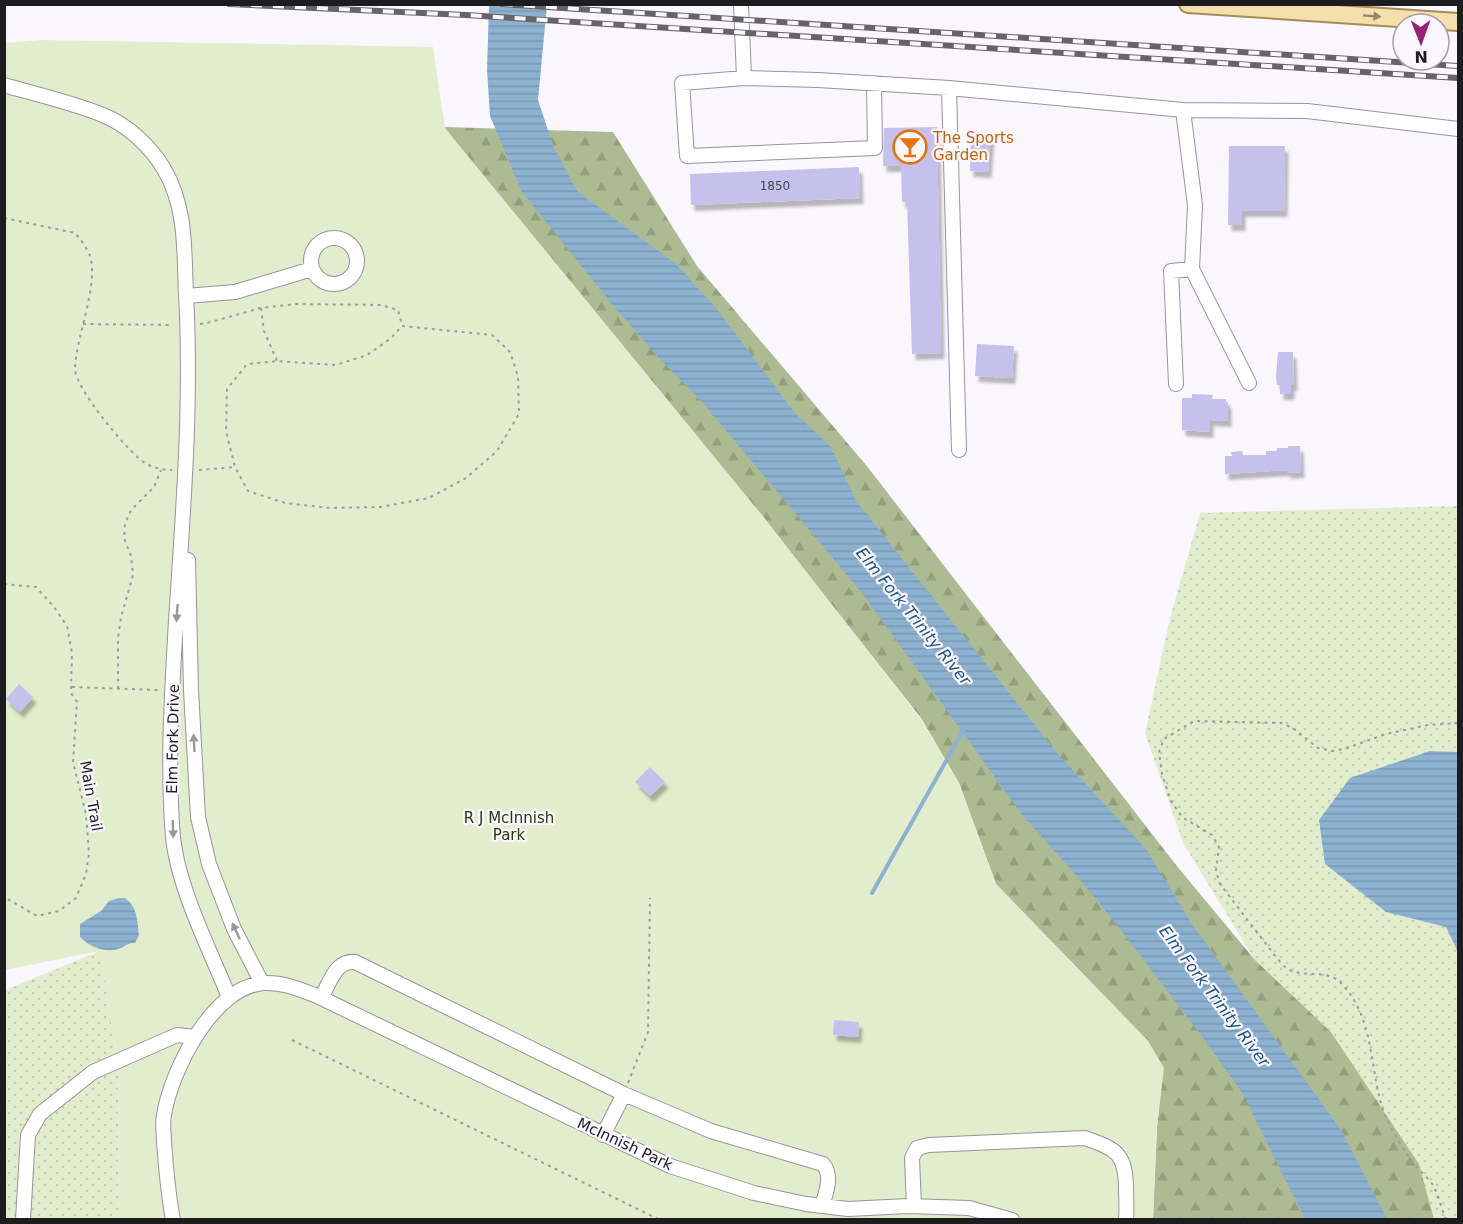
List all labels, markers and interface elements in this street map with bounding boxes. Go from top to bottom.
one-way arrow [1363,12,1382,21]
north arrow [1391,12,1451,72]
text: N [1414,47,1428,66]
bar icon: The Sports Garden [892,129,928,165]
place label: The Sports Garden [932,129,1014,164]
house number: 1850 [760,179,790,193]
water label: Elm Fork Trinity River [852,544,976,690]
one-way arrow [172,604,181,623]
street label: Elm Fork Drive [163,684,183,794]
one-way arrow [189,733,199,752]
street label: Main Trail [76,759,106,833]
park label: R J McInnish Park [464,809,554,844]
one-way arrow [168,819,177,838]
water label: Elm Fork Trinity River [1155,922,1275,1072]
one-way arrow [231,923,240,940]
street label: McInnish Park [574,1114,676,1174]

